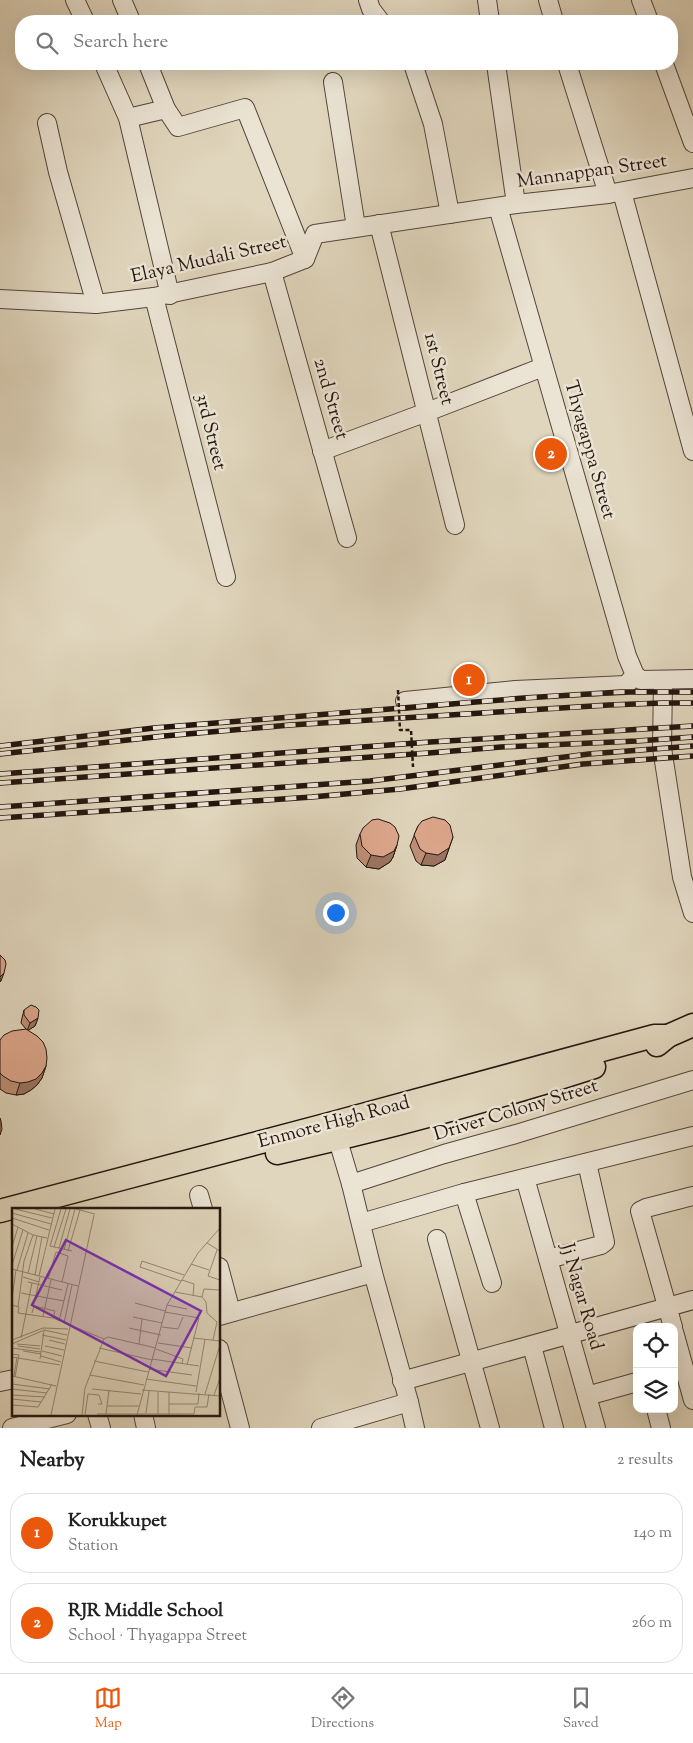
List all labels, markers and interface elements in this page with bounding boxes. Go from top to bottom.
search box [15,15,678,70]
icon: search [33,29,61,57]
text: Search here [73,29,168,56]
street label: Mannappan Street [515,148,669,196]
street label: Elaya Mudali Street [129,229,290,291]
street label: 1st Street [416,330,460,408]
street label: 2nd Street [305,355,355,443]
street label: Thyagappa Street [556,378,622,523]
street label: 3rd Street [187,391,233,474]
pin: 2 [535,435,567,473]
pin: 1 [453,661,485,699]
your location [323,900,349,926]
street label: Driver Colony Street [430,1073,602,1149]
street label: Enmore High Road [255,1090,413,1156]
inset map [12,1208,220,1416]
street label: Jj Nagar Road [553,1239,609,1354]
map controls [633,1323,678,1413]
button: locate [633,1323,678,1368]
button: layers [633,1368,678,1413]
text: Nearby [20,1446,85,1476]
text: 2 results [617,1449,673,1472]
text: Korukkupet [68,1508,166,1535]
text: 1 [34,1522,40,1545]
text: 140 m [634,1522,672,1545]
text: Station [68,1535,118,1558]
text: RJR Middle School [68,1598,223,1625]
text: 2 [33,1612,41,1635]
text: 260 m [631,1612,672,1635]
text: School · Thyagappa Street [68,1625,247,1648]
tab: Map [94,1684,122,1734]
tab: Directions [311,1684,374,1734]
tab: Saved [563,1684,599,1734]

